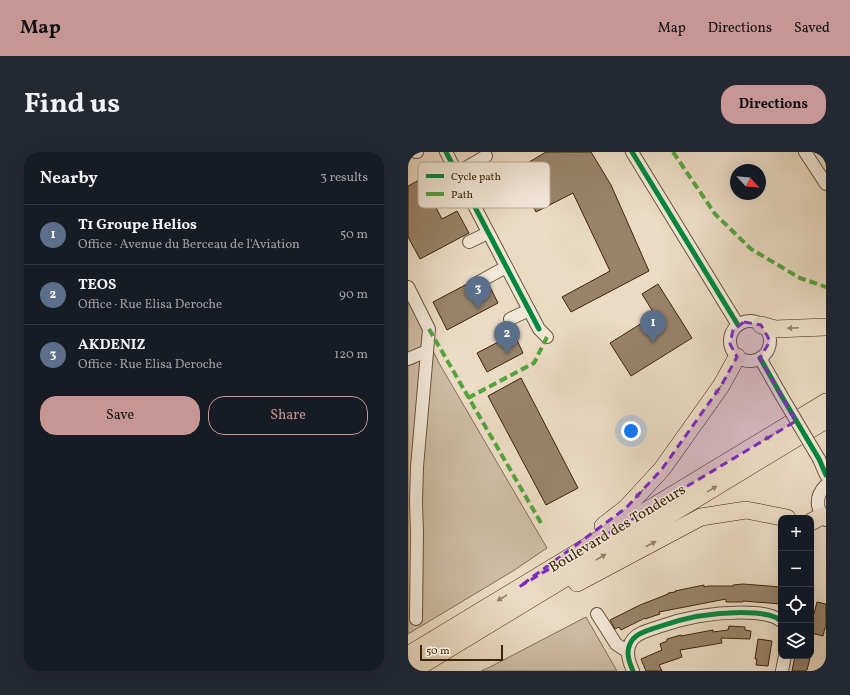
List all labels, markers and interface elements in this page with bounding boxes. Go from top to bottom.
text: Map [20,15,61,41]
text: Map [658,19,686,38]
text: Directions [708,19,772,38]
text: Saved [794,19,830,38]
text: Find us [24,85,120,124]
button: Directions [721,85,826,124]
legend [418,162,550,208]
north arrow [730,164,766,200]
text: Nearby [40,167,98,190]
text: 3 results [320,169,368,187]
text: Cycle path [451,170,501,185]
text: Path [451,188,474,203]
text: T1 Groupe Helios [78,215,197,236]
text: 1 [50,226,56,244]
text: 50 m [340,226,368,244]
text: Office · Avenue du Berceau de l'Aviation [78,236,300,254]
text: TEOS [78,275,116,296]
pin: 3 [465,276,491,309]
text: 2 [50,286,56,304]
text: 90 m [339,286,368,304]
text: Office · Rue Elisa Deroche [78,296,222,314]
pin: 1 [640,310,666,343]
pin: 2 [494,321,520,354]
one-way arrow [787,325,799,332]
text: AKDENIZ [78,335,146,356]
text: 3 [50,346,56,364]
text: 120 m [334,346,368,364]
text: Office · Rue Elisa Deroche [78,356,222,374]
one-way arrow [714,385,722,396]
button: Save [40,396,200,435]
button: Share [208,396,368,435]
your location [621,421,641,441]
one-way arrow [763,433,775,440]
street label: Boulevard des Tondeurs [545,480,690,579]
one-way arrow [706,486,718,493]
one-way arrow [634,489,644,499]
map controls [778,515,814,659]
button: + [778,515,814,551]
one-way arrow [645,541,656,547]
button: − [778,551,814,587]
one-way arrow [595,553,607,560]
button: locate [778,587,814,623]
one-way arrow [497,594,507,602]
button: layers [778,623,814,659]
scale bar [420,643,503,662]
text: 50 m [426,644,450,659]

